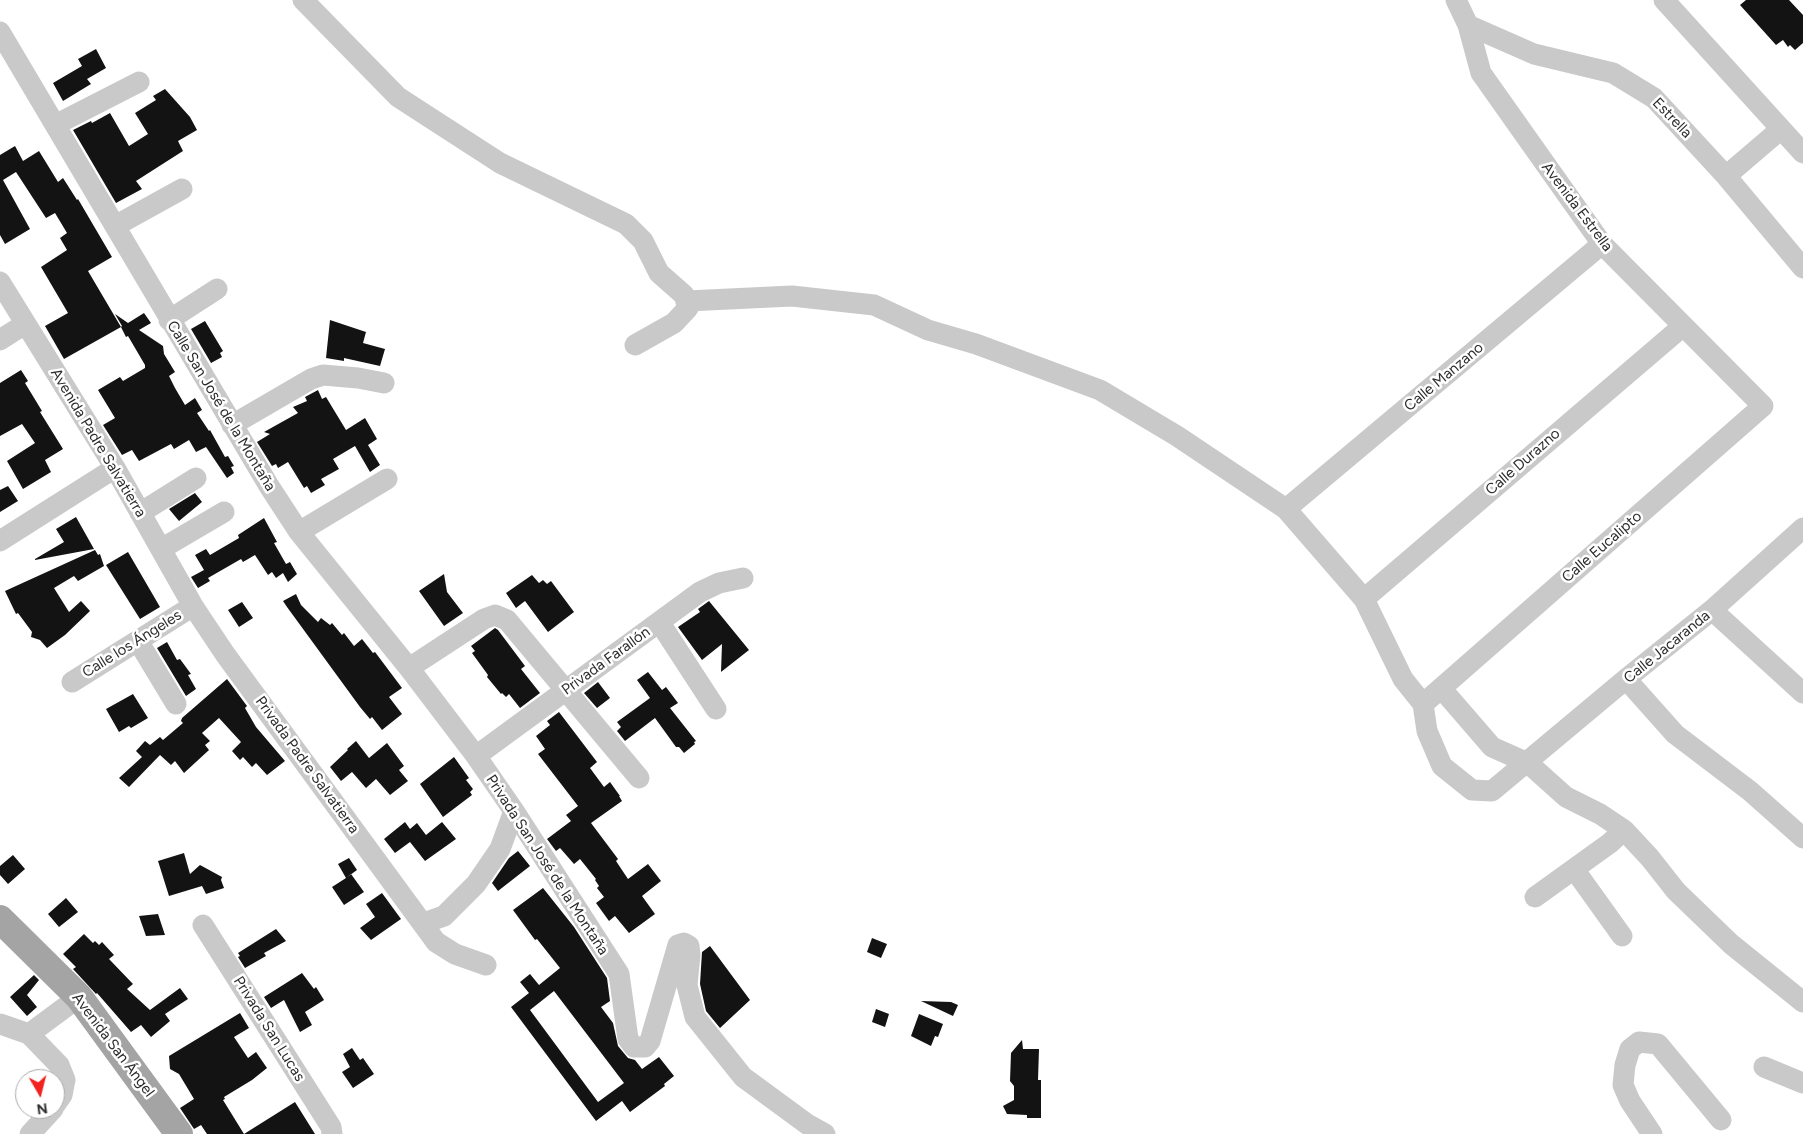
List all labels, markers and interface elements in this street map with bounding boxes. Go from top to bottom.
street label: Estrella [1648,94,1696,142]
street label: Avenida Estrella [1538,159,1616,255]
street label: Calle San José de la Montaña [163,318,279,494]
street label: Calle Manzano [1401,339,1487,415]
street label: Avenida Padre Salvatierra [46,365,150,521]
street label: Calle Durazno [1482,425,1564,499]
street label: Calle Eucalipto [1558,507,1646,587]
street label: Calle los Ángeles [79,606,185,682]
street label: Calle Jacaranda [1620,607,1714,687]
street label: Privada Farallón [558,623,654,699]
street label: Privada Padre Salvatierra [251,693,363,837]
street label: Privada San José de la Montaña [482,772,612,958]
street label: Privada San Lucas [229,973,309,1085]
street label: Avenida San Ángel [68,989,158,1101]
north arrow [15,1069,65,1119]
text: N [35,1099,49,1118]

